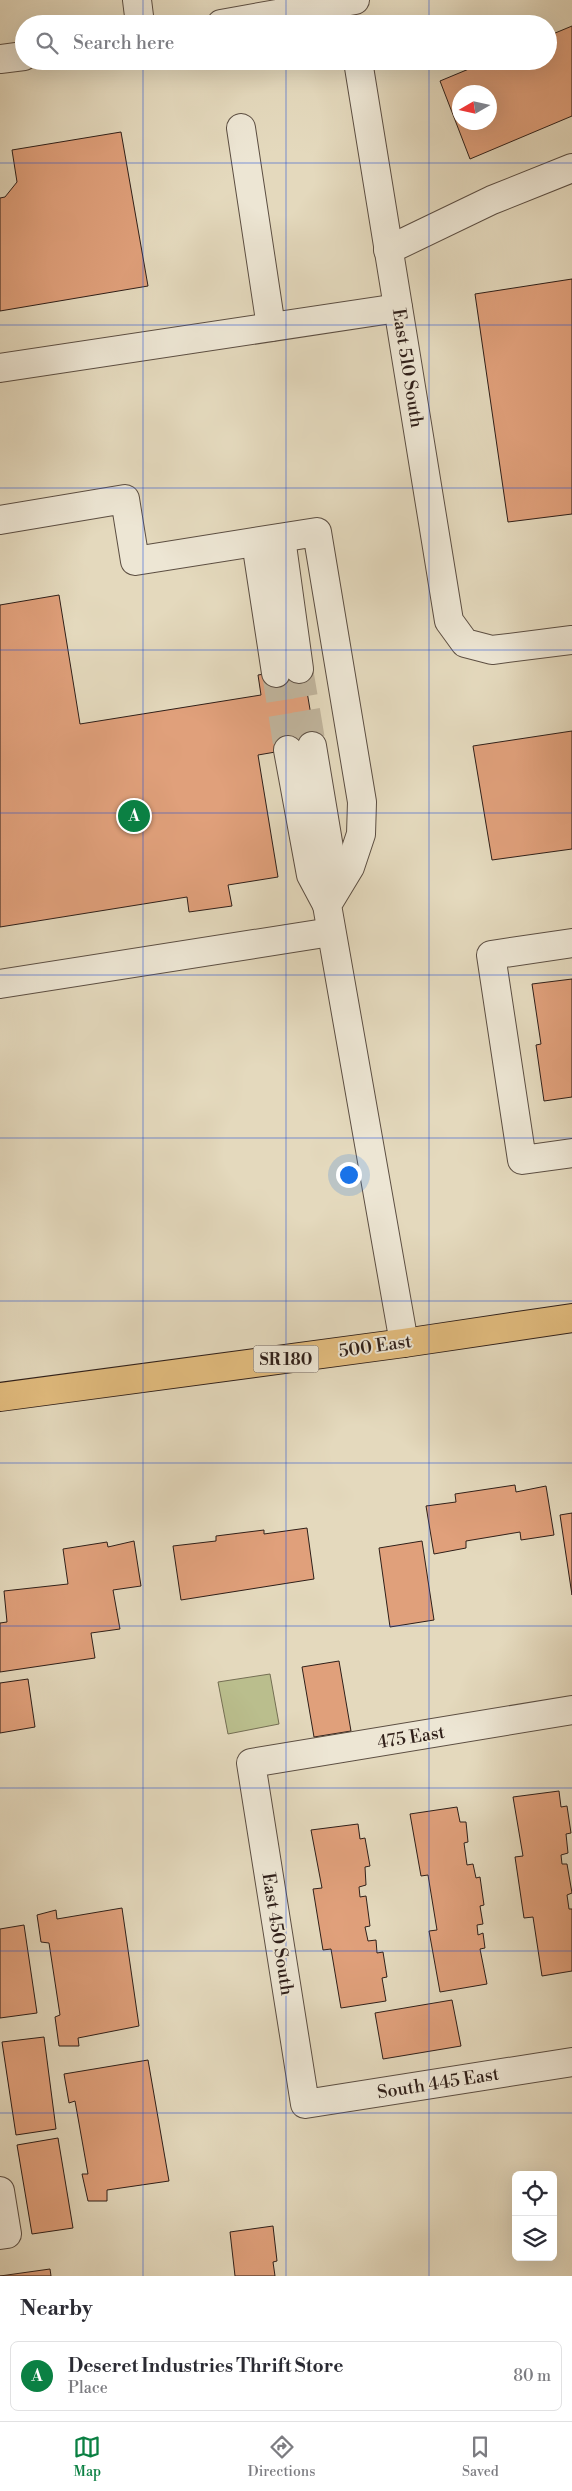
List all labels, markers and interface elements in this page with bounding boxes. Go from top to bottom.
search box [15,15,557,70]
icon: search [33,29,61,57]
text: Search here [73,31,174,55]
north arrow [452,85,497,130]
street label: East 510 South [387,307,428,430]
pin: A [118,797,150,835]
your location [336,1162,362,1188]
street label: 500 East [337,1330,414,1363]
road number: SR 180 [254,1346,318,1372]
street label: 475 East [376,1721,447,1754]
street label: East 450 South [256,1871,299,1997]
street label: South 445 East [375,2062,501,2104]
map controls [512,2171,557,2261]
button: locate [512,2171,557,2216]
button: layers [512,2216,557,2261]
text: Nearby [20,2296,93,2322]
text: Deseret Industries Thrift Store [68,2354,343,2378]
text: A [31,2366,43,2386]
text: 80 m [513,2366,551,2386]
text: Place [68,2378,108,2398]
tab: Map [73,2433,101,2481]
tab: Directions [248,2433,315,2481]
tab: Saved [462,2433,499,2481]

